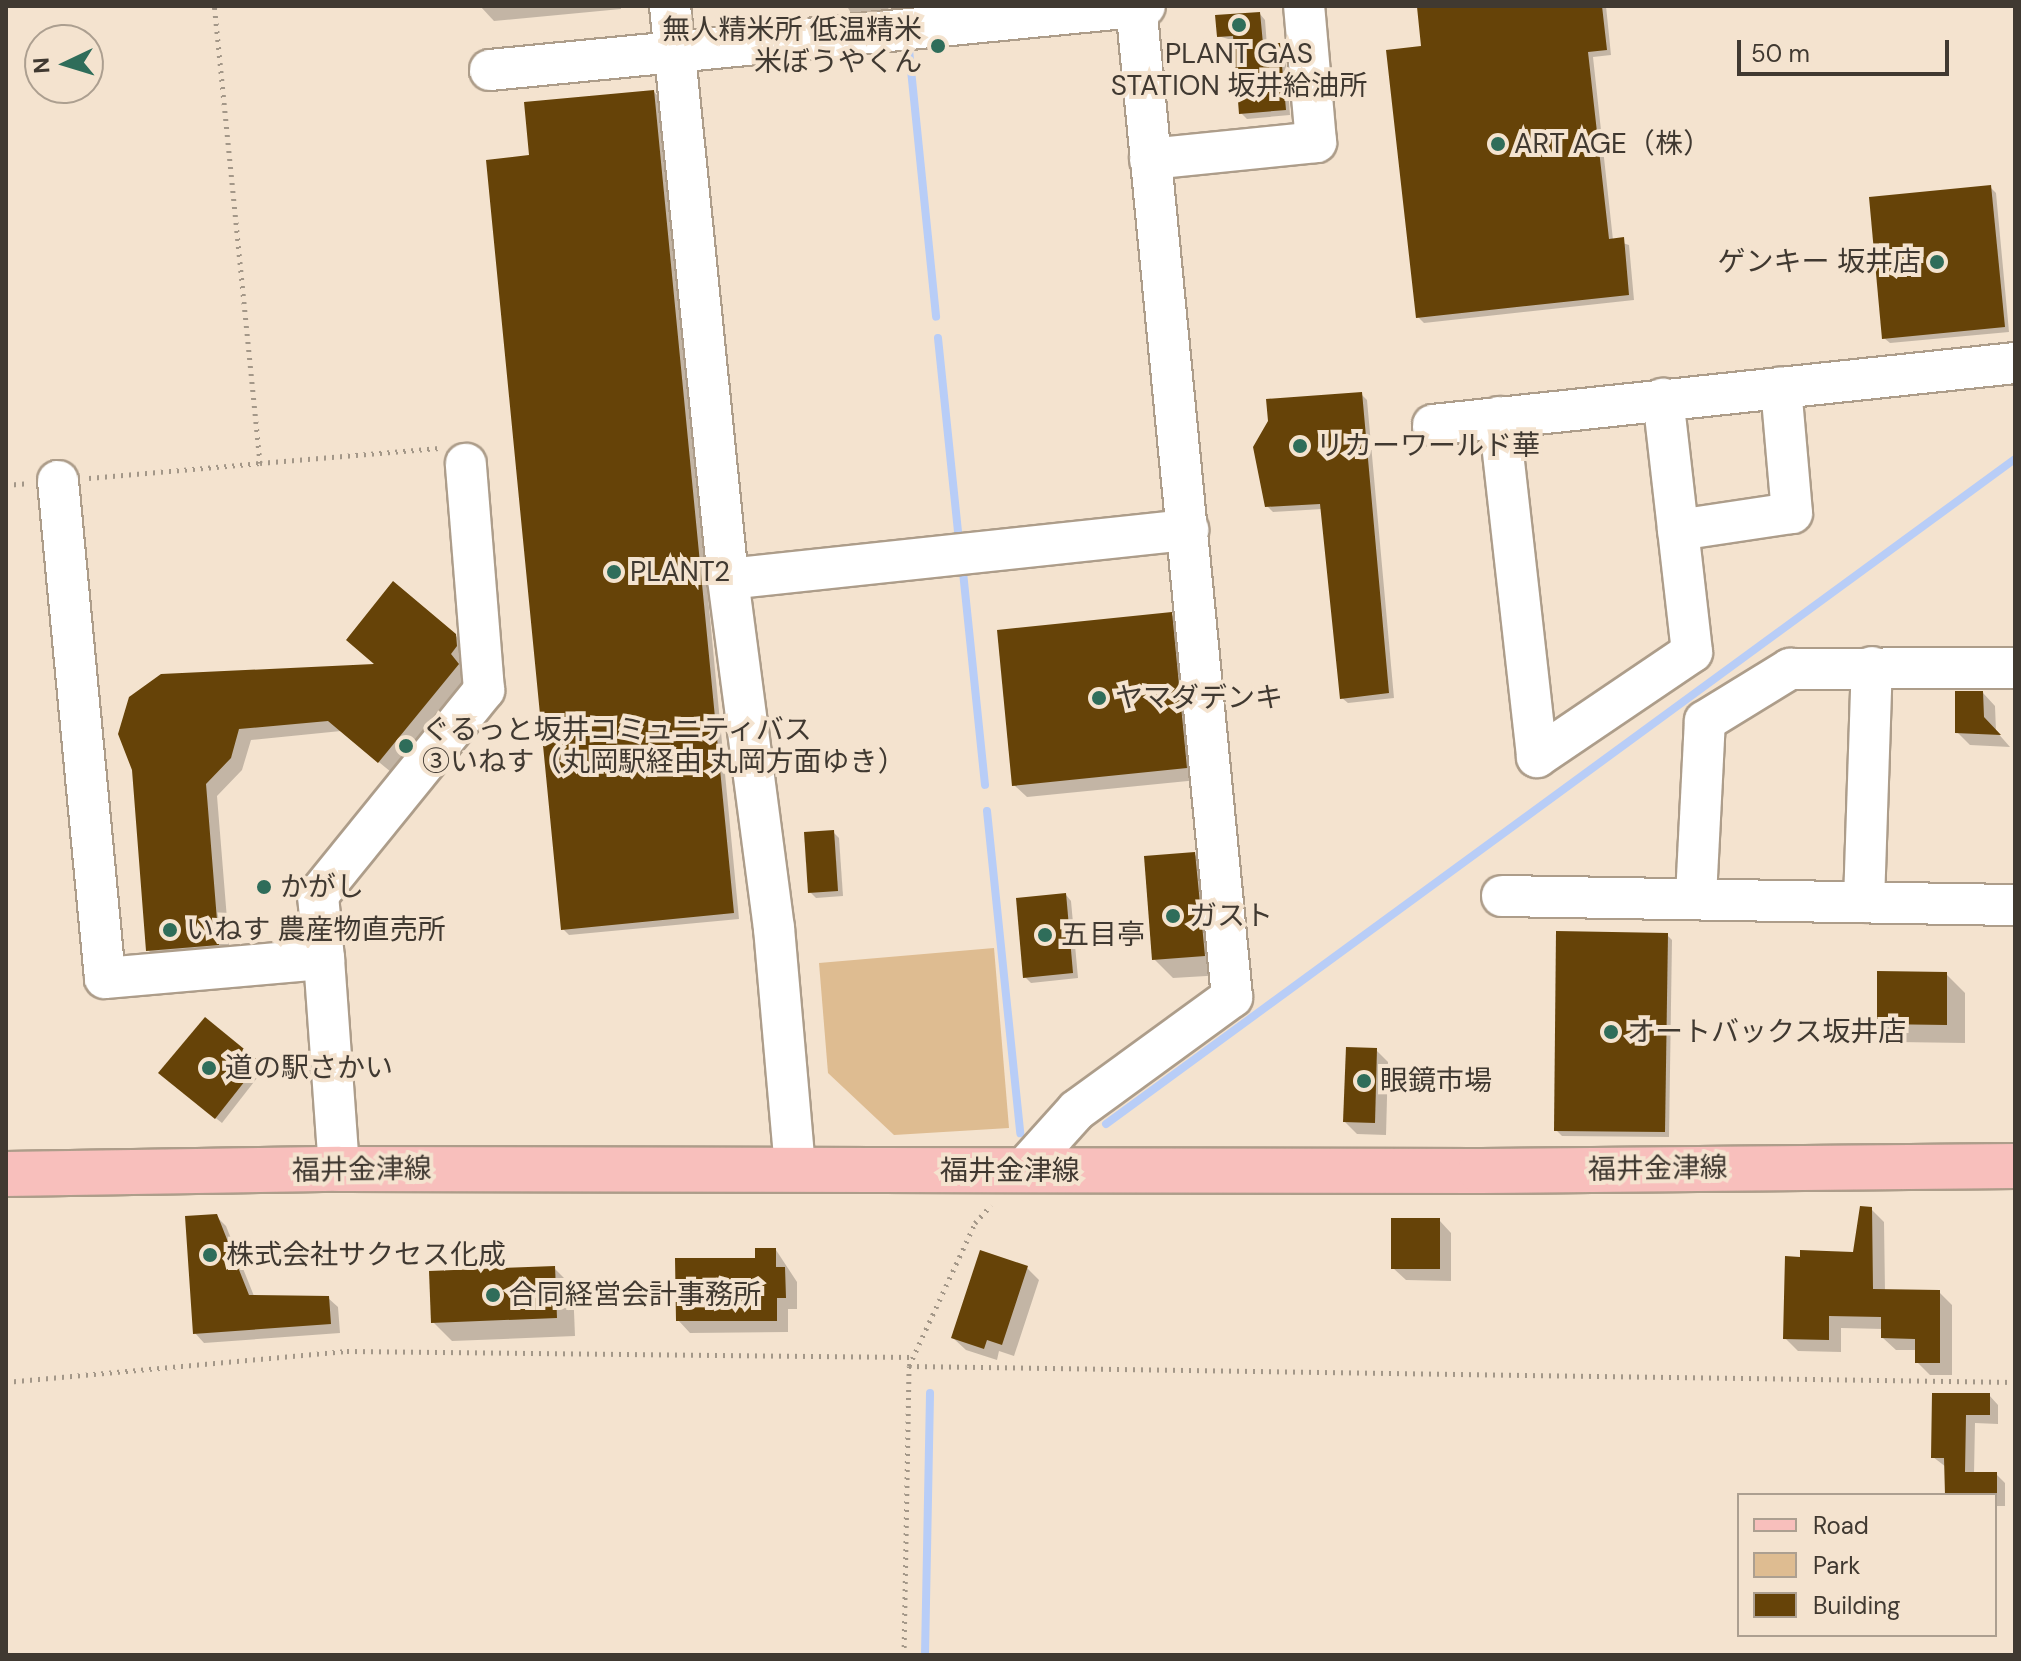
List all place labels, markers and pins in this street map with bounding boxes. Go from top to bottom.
place label: 無人精米所 低温精米 米ぼうやくん [663,13,922,79]
marker: PLANT GAS STATION 坂井給油所 [1230,16,1248,34]
marker: 無人精米所 低温精米 米ぼうやくん [929,37,947,55]
place label: PLANT GAS STATION 坂井給油所 [1111,37,1367,103]
place label: ART AGE（株） [1514,127,1711,161]
marker: ART AGE（株） [1489,135,1507,153]
place label: ゲンキー 坂井店 [1718,245,1921,279]
marker: ゲンキー 坂井店 [1928,253,1946,271]
place label: リカーワールド華 [1316,429,1540,463]
marker: リカーワールド華 [1291,437,1309,455]
place label: PLANT2 [630,555,730,589]
marker: PLANT2 [605,563,623,581]
place label: ヤマダデンキ [1115,681,1283,715]
marker: ヤマダデンキ [1090,689,1108,707]
place label: ぐるっと坂井コミュニティバス ③いねす（丸岡駅経由 丸岡方面ゆき） [422,713,905,779]
marker: ぐるっと坂井コミュニティバス ③いねす（丸岡駅経由 丸岡方面ゆき） [397,737,415,755]
place label: かがし [280,870,364,904]
marker: かがし [255,878,273,896]
place label: ガスト [1189,899,1273,933]
marker: ガスト [1164,907,1182,925]
place label: いねす 農産物直売所 [186,913,445,947]
place label: 五目亭 [1061,918,1145,952]
marker: いねす 農産物直売所 [161,921,179,939]
marker: 五目亭 [1036,926,1054,944]
place label: オートバックス坂井店 [1627,1015,1907,1049]
marker: オートバックス坂井店 [1602,1023,1620,1041]
place label: 道の駅さかい [225,1051,393,1085]
marker: 道の駅さかい [200,1059,218,1077]
place label: 眼鏡市場 [1380,1064,1492,1098]
marker: 眼鏡市場 [1355,1072,1373,1090]
place label: 株式会社サクセス化成 [226,1238,506,1272]
marker: 株式会社サクセス化成 [201,1246,219,1264]
place label: 合同経営会計事務所 [509,1278,761,1312]
marker: 合同経営会計事務所 [484,1286,502,1304]

